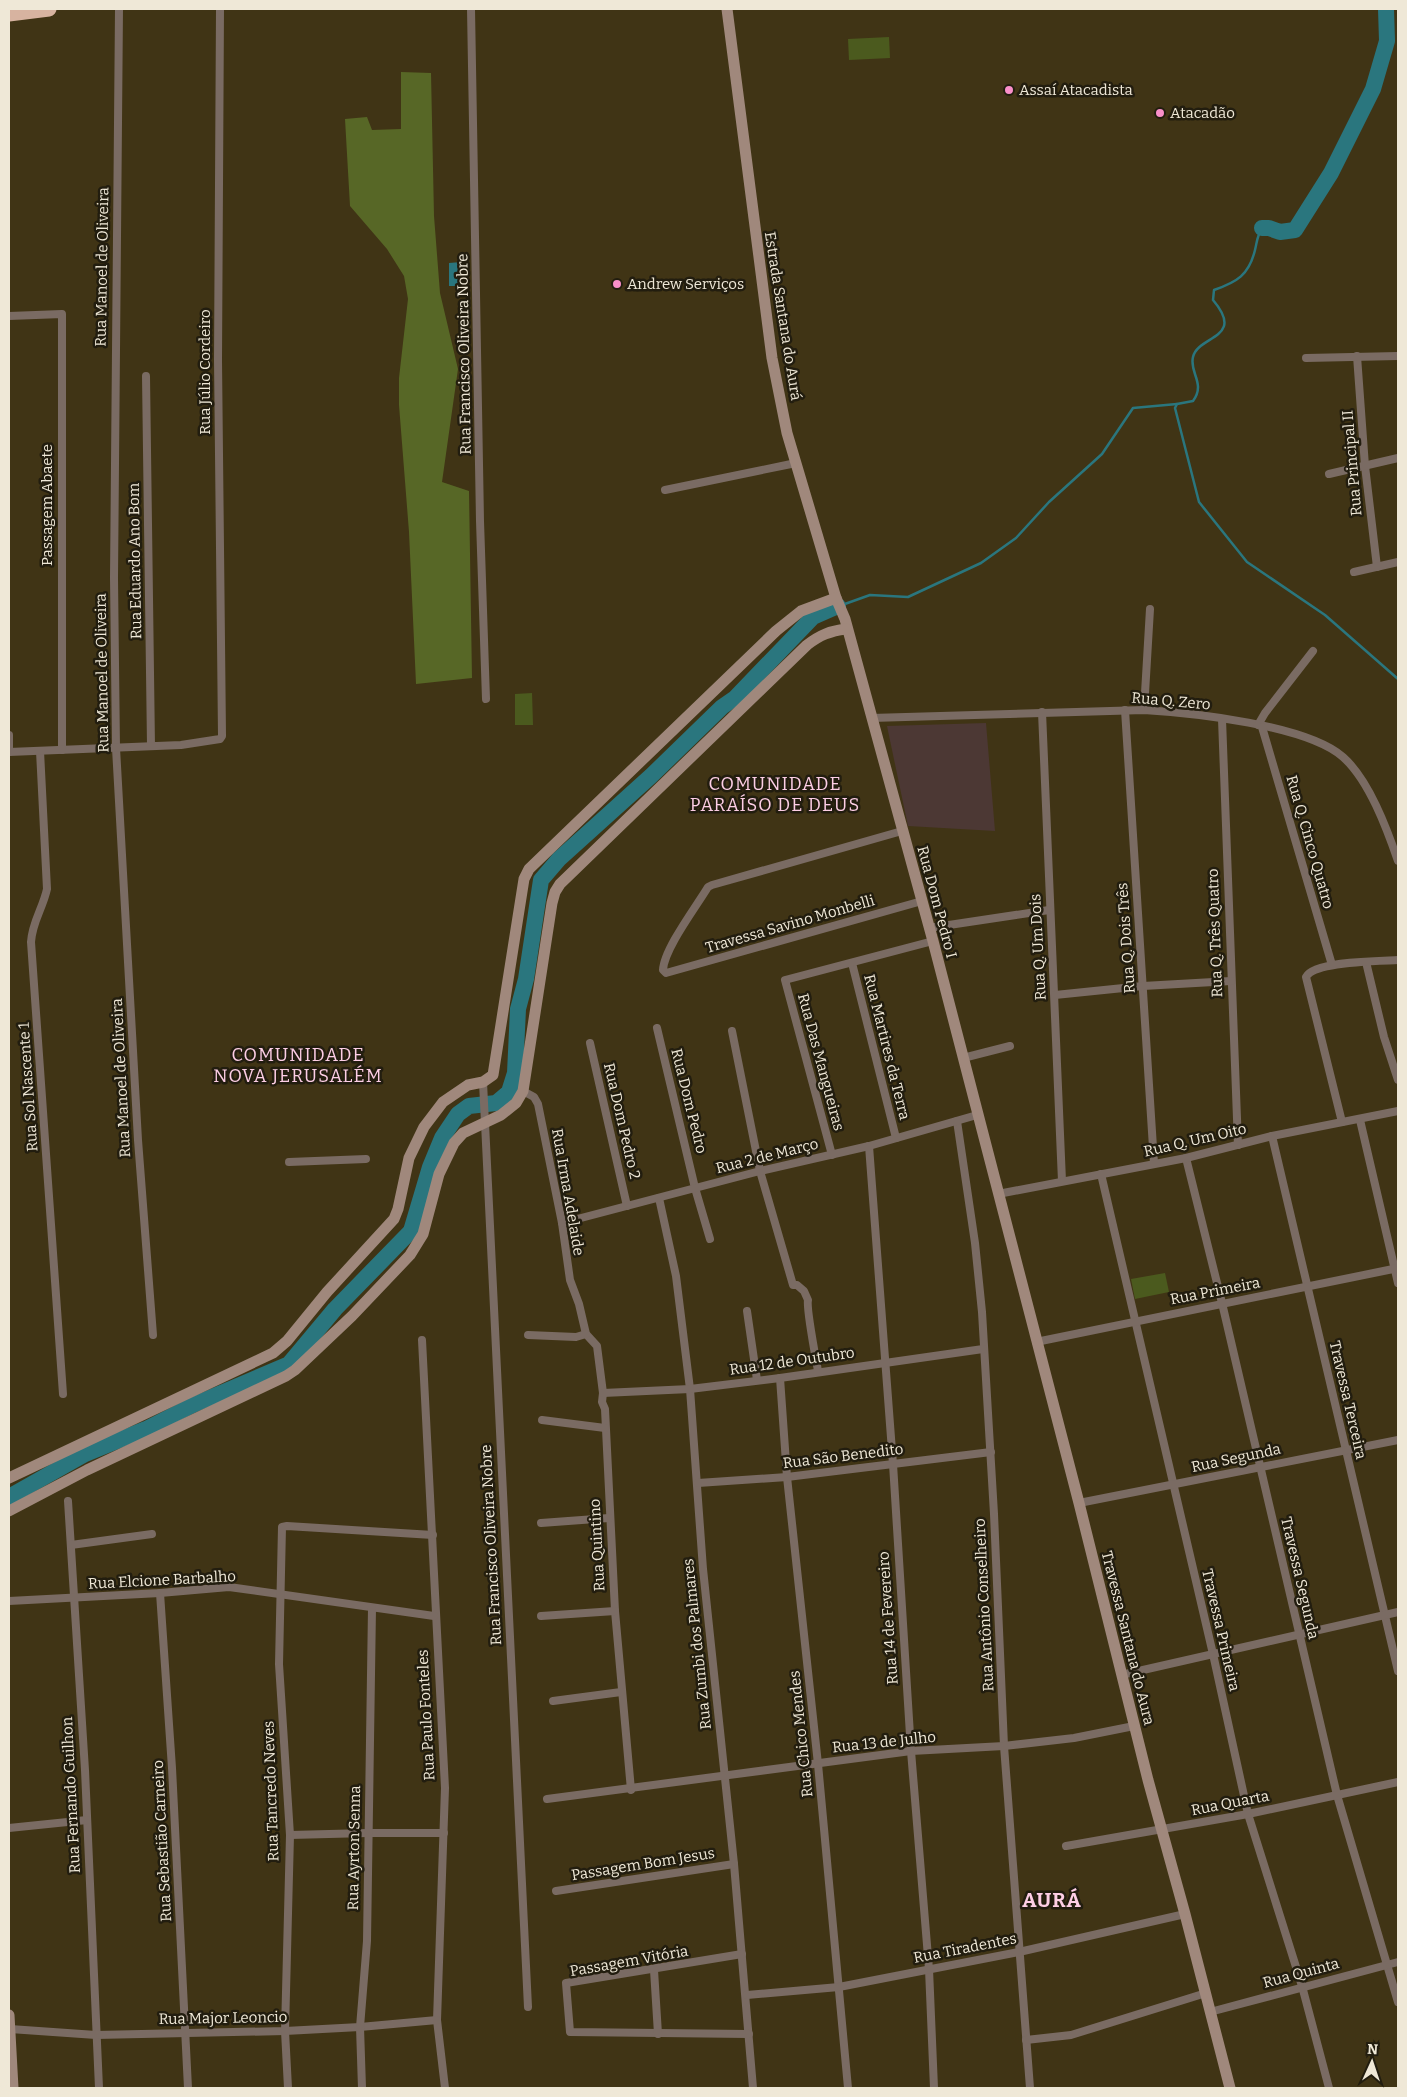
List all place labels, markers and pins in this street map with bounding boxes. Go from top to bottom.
place label: Assaí Atacadista [1019,81,1133,99]
marker: Assaí Atacadista [1003,84,1015,96]
place label: Atacadão [1170,104,1235,122]
marker: Atacadão [1154,107,1166,119]
place label: Andrew Serviços [627,275,744,293]
marker: Andrew Serviços [611,278,623,290]

